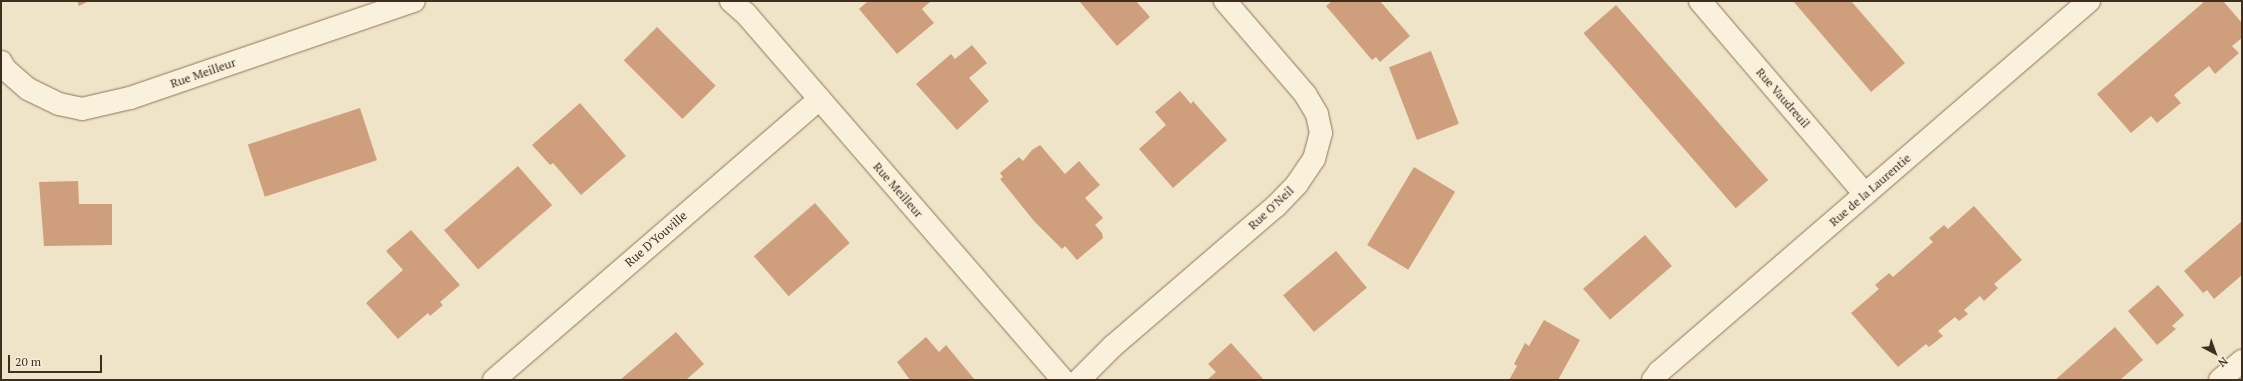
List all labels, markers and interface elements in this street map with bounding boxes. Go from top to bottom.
street label: Rue Meilleur [168,55,238,91]
street label: Rue Vaudreuil [1753,65,1813,131]
street label: Rue de la Laurentie [1826,151,1914,229]
street label: Rue Meilleur [870,160,926,220]
street label: Rue O'Neil [1245,183,1297,233]
street label: Rue D'Youville [622,208,690,270]
north arrow [2195,333,2235,373]
scale bar [10,347,104,373]
text: 20 m [15,354,41,369]
text: N [2215,354,2231,370]

